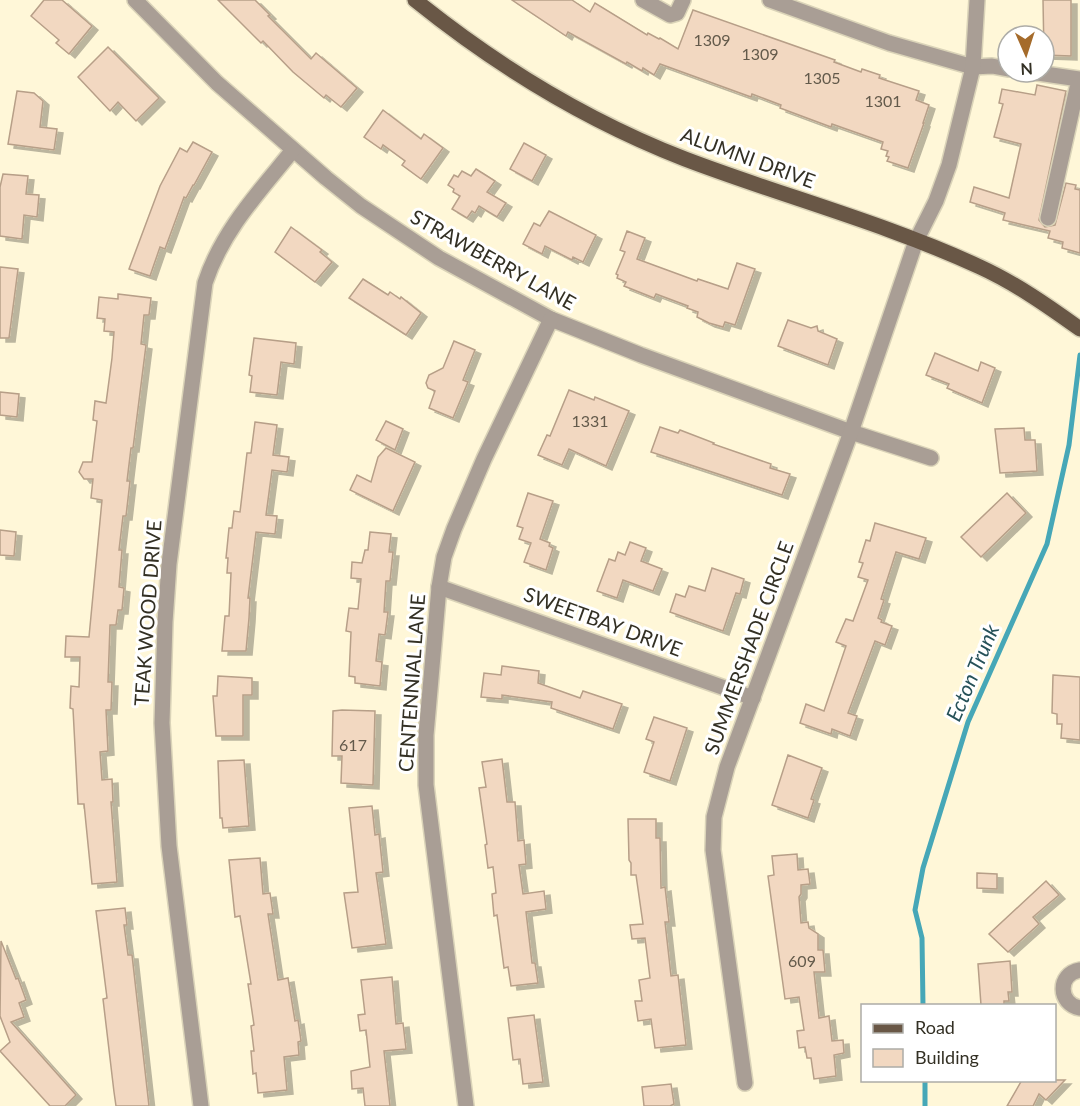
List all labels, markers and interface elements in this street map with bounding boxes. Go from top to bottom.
north arrow [996,24,1056,84]
house number: 1309 [693,30,731,49]
house number: 1309 [741,44,779,63]
text: N [1020,60,1033,79]
house number: 1305 [803,68,841,87]
house number: 1301 [864,91,902,110]
street label: ALUMNI DRIVE [678,122,819,192]
street label: STRAWBERRY LANE [407,204,580,314]
house number: 1331 [571,411,609,430]
street label: TEAK WOOD DRIVE [129,519,165,707]
street label: SUMMERSHADE CIRCLE [698,538,798,757]
street label: SWEETBAY DRIVE [521,581,686,661]
street label: CENTENNIAL LANE [393,593,429,773]
water label: Ecton Trunk [940,619,1004,725]
house number: 617 [339,735,367,754]
house number: 609 [788,951,816,970]
legend [861,1004,1056,1082]
text: Road [915,1016,955,1038]
text: Building [915,1046,979,1068]

